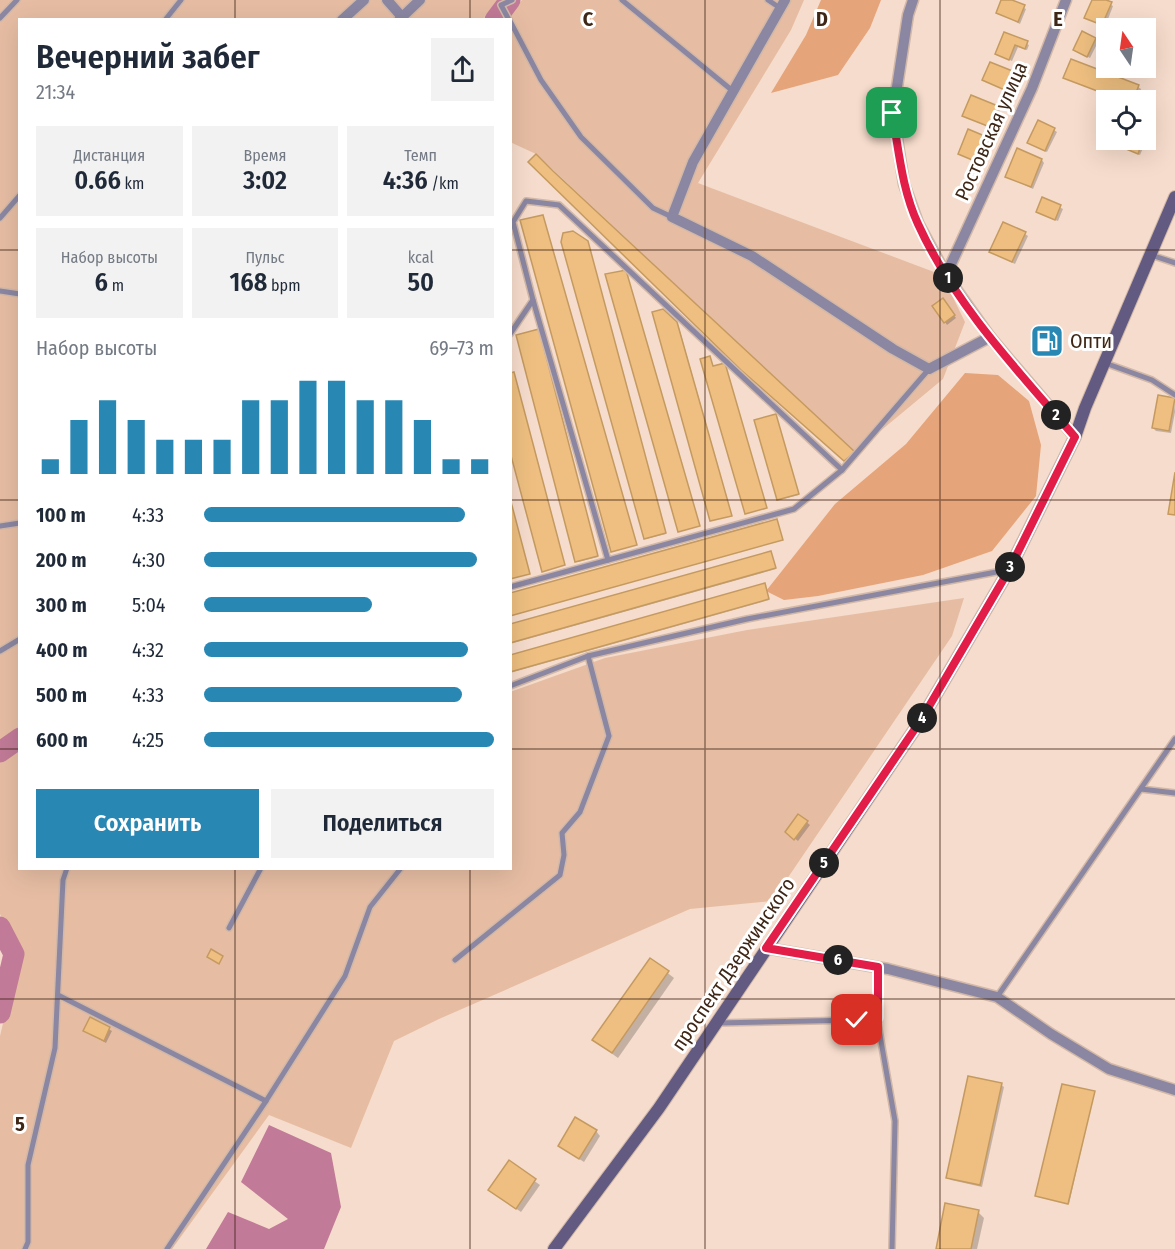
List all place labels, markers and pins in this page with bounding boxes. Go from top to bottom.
pin [866,87,917,138]
pin: 1 [933,263,963,293]
fuel station icon: Опти [1029,323,1065,359]
place label: Опти [1070,329,1112,353]
pin: 2 [1041,400,1071,430]
pin: 3 [995,552,1025,582]
pin: 4 [907,703,937,733]
pin: 5 [809,848,839,878]
pin: 6 [823,945,853,975]
pin [831,994,882,1045]

